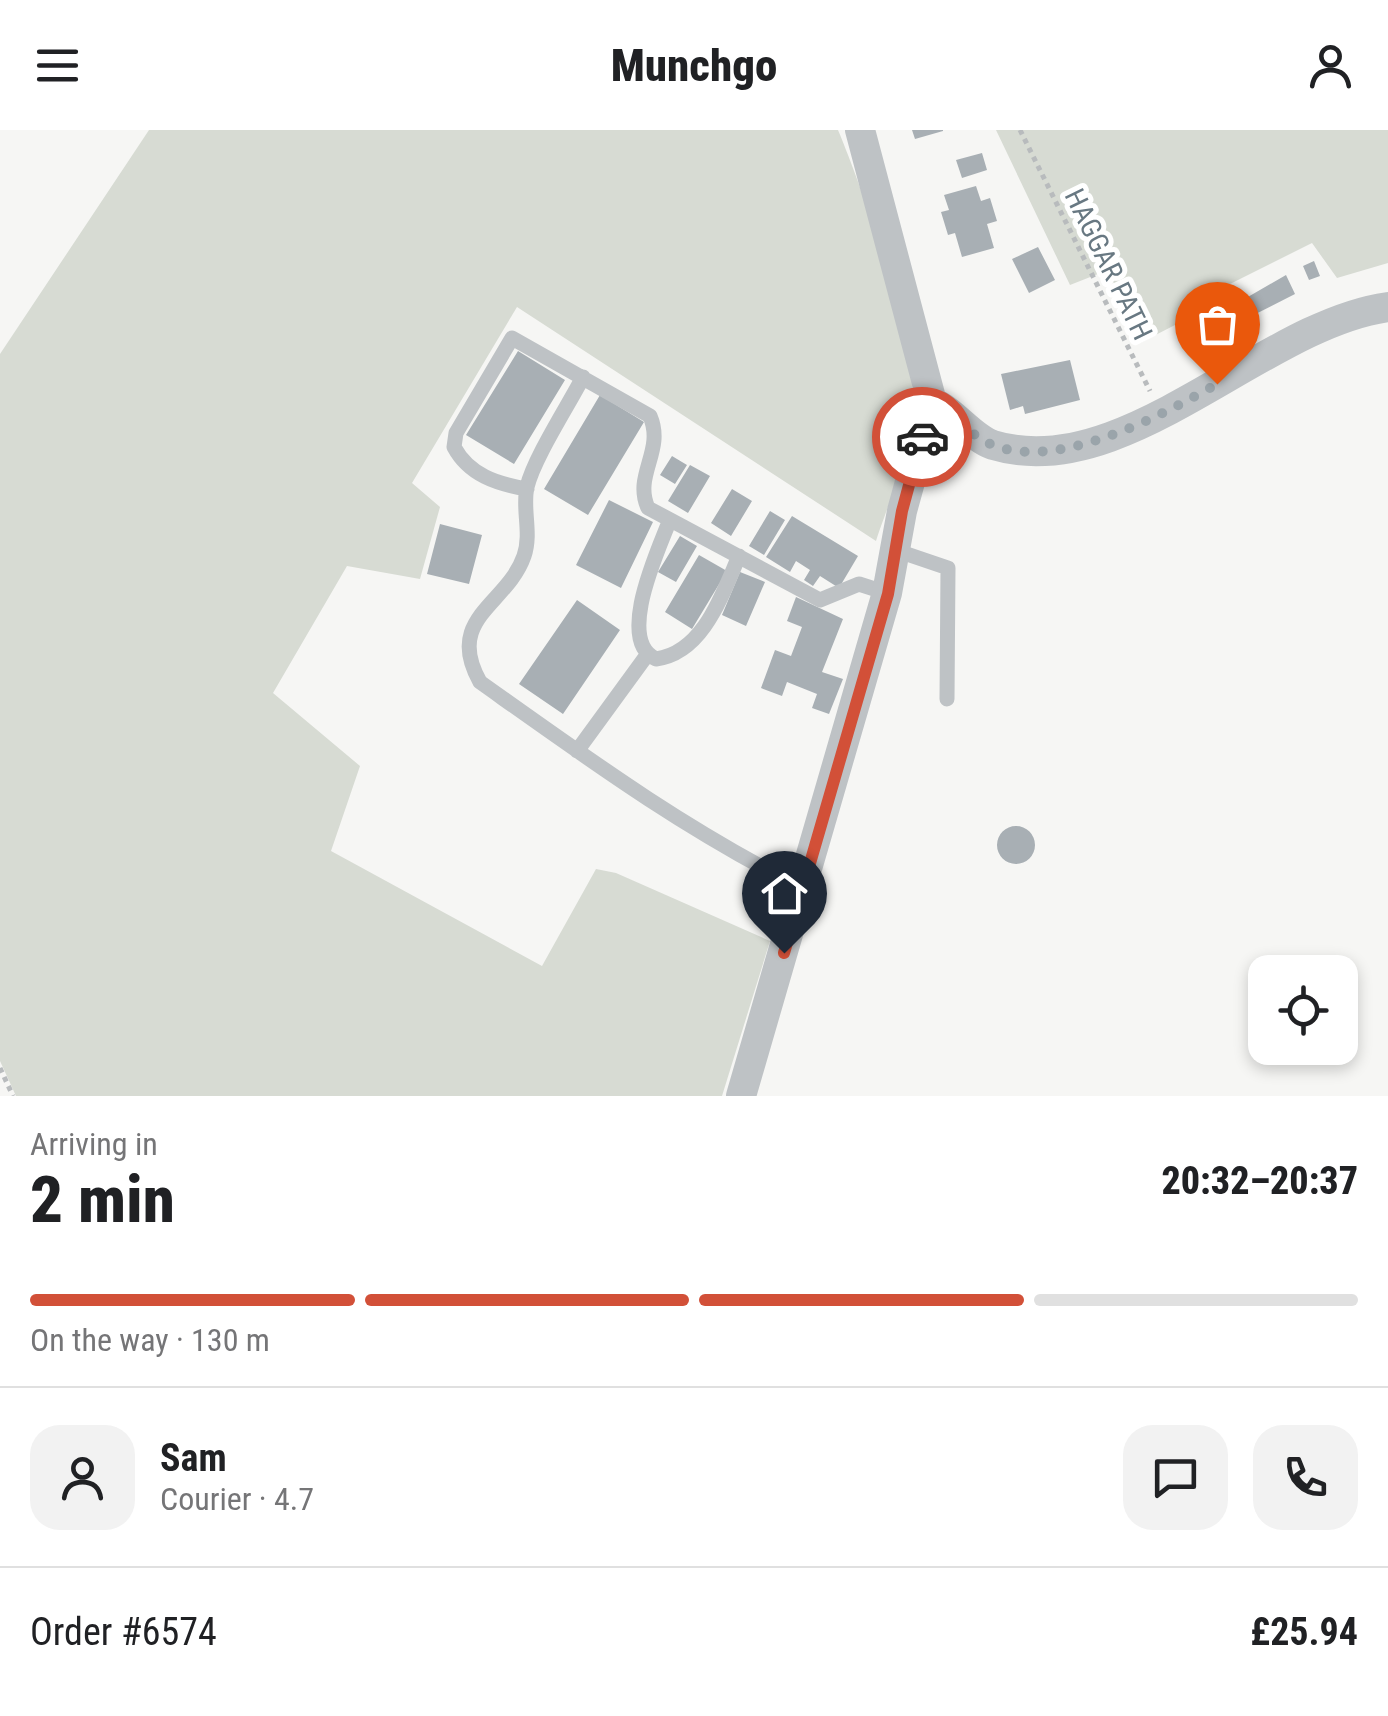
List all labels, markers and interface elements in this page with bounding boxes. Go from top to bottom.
icon: menu [30,38,85,93]
icon: person [1303,38,1358,93]
text: Munchgo [611,39,777,92]
street label: HAGGAR PATH [1058,183,1159,345]
pin [1175,282,1260,385]
icon: bag [1190,297,1245,352]
courier [872,387,972,487]
icon: car [895,410,950,465]
pin [742,851,827,954]
icon: home [757,866,812,921]
map controls [1248,955,1358,1065]
button: locate [1248,955,1358,1065]
text: Arriving in [30,1125,158,1163]
text: 20:32–20:37 [1161,1159,1358,1203]
text: 2 min [30,1162,175,1238]
text: On the way · 130 m [30,1321,270,1359]
button: person [30,1425,135,1530]
button: chat [1123,1425,1228,1530]
button: phone [1253,1425,1358,1530]
text: Sam [160,1436,227,1480]
text: Courier · 4.7 [160,1480,314,1518]
text: Order #6574 [30,1610,217,1654]
text: £25.94 [1250,1610,1358,1654]

